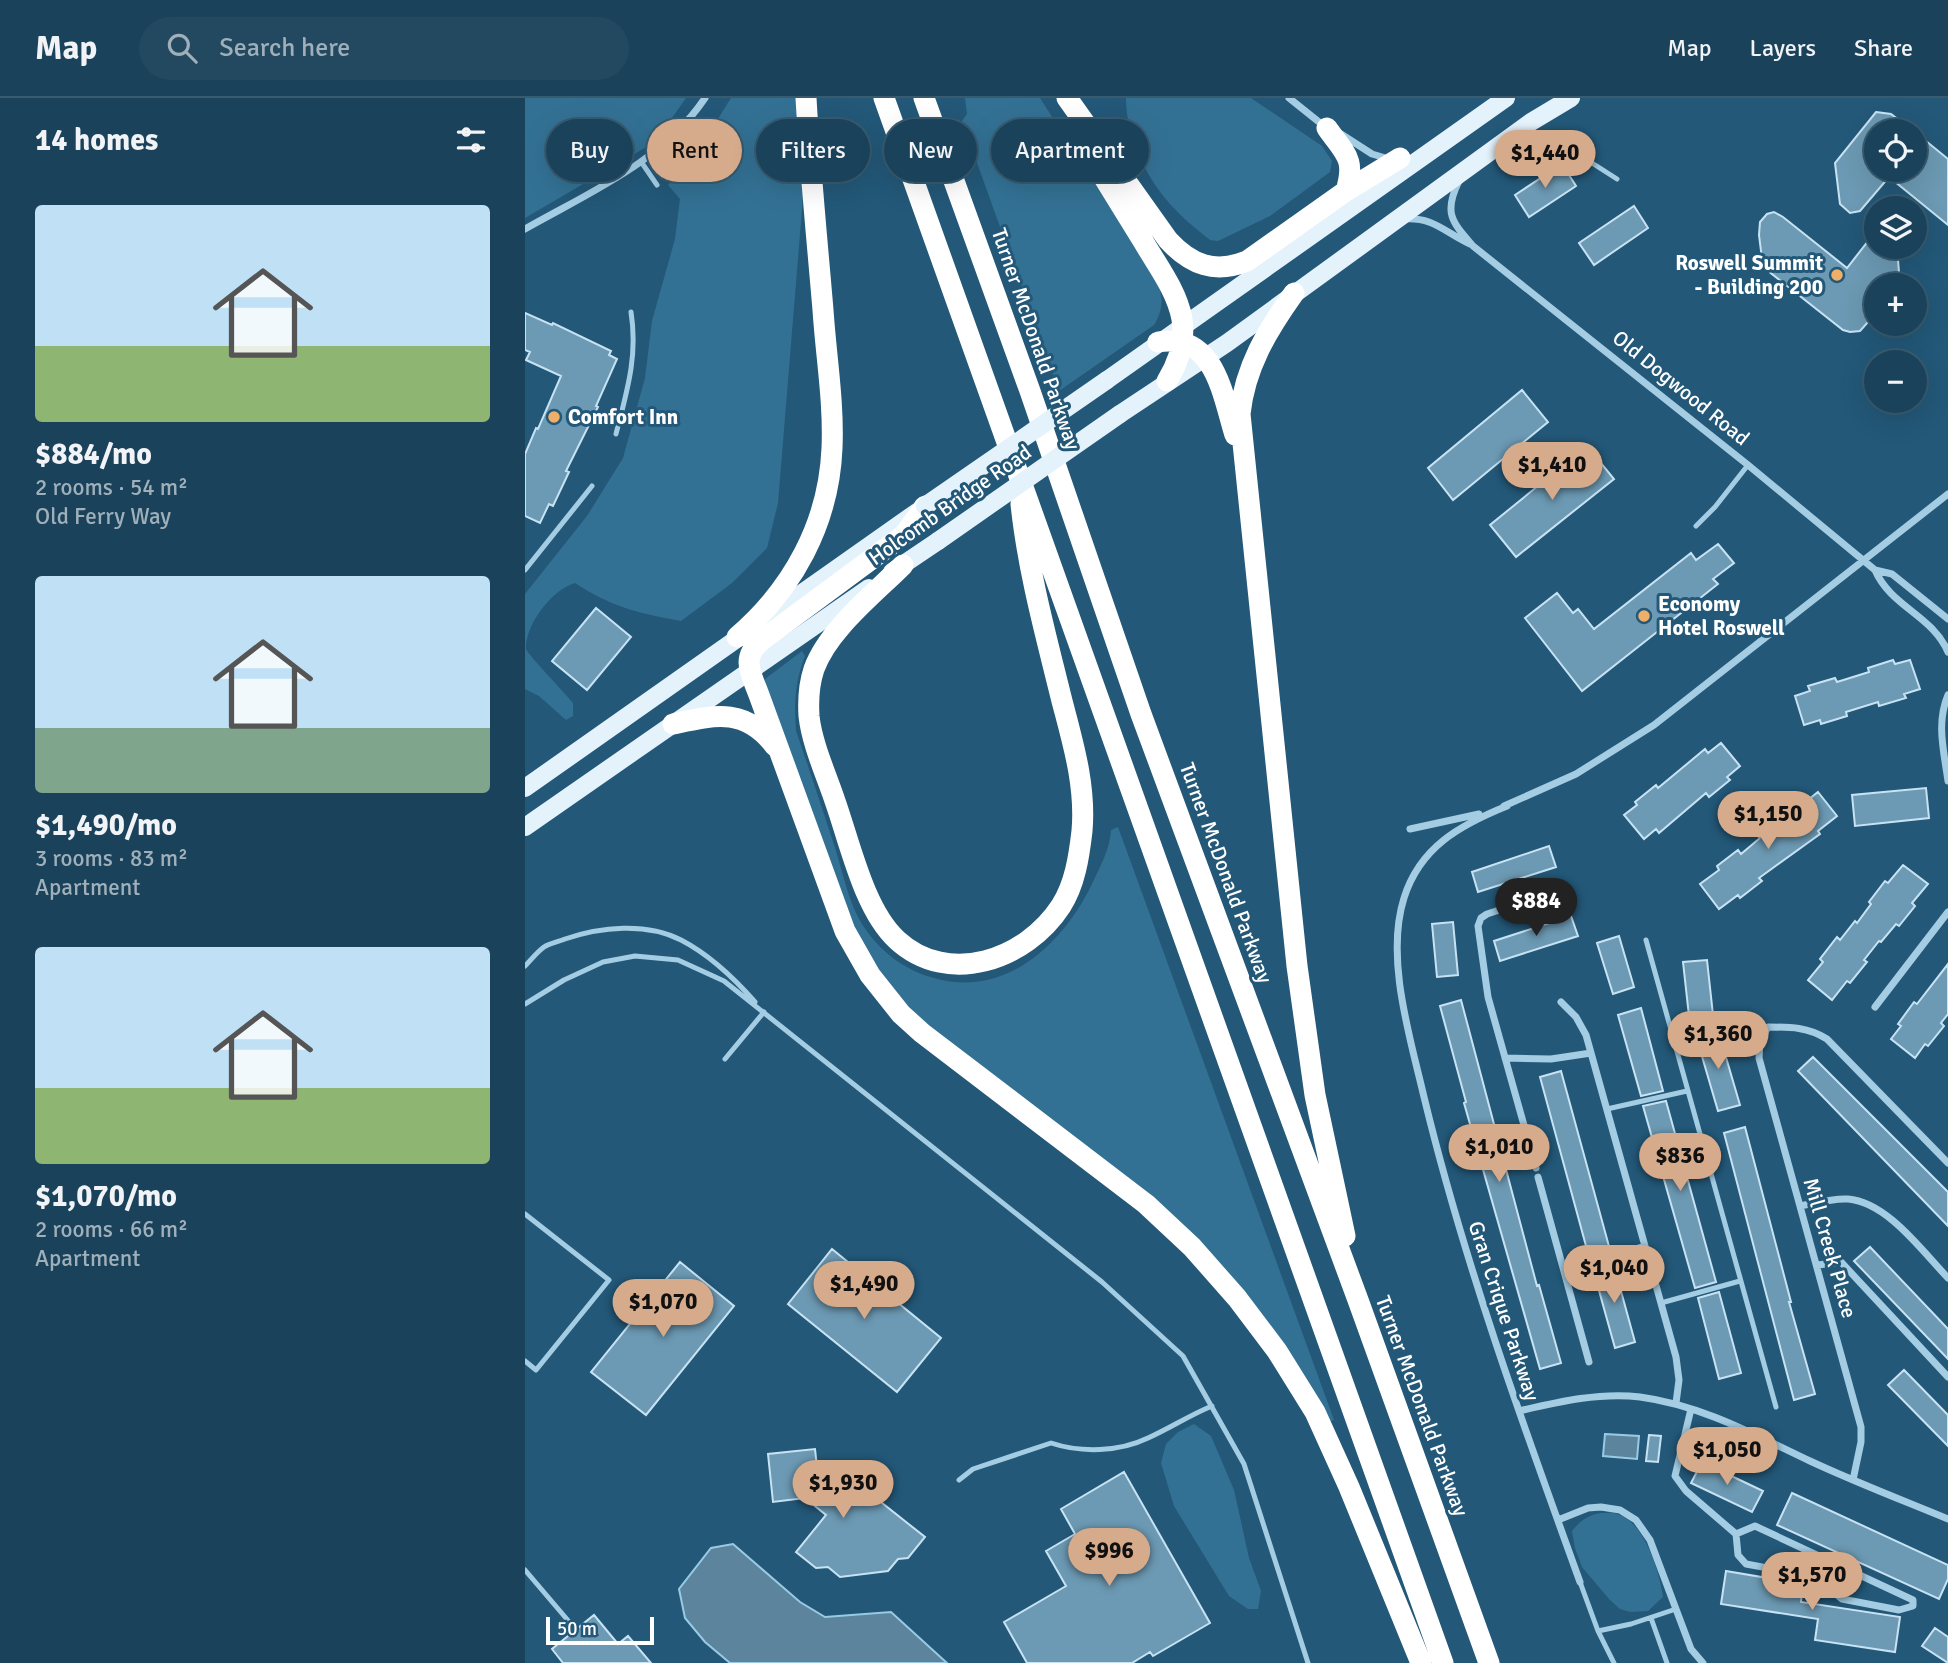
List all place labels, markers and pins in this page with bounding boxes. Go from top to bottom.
pin: $1,440 [1488,130,1602,190]
place label: Roswell Summit - Building 200 [1675,250,1823,300]
marker: Roswell Summit - Building 200 [1829,267,1845,283]
place label: Comfort Inn [568,404,678,430]
marker: Comfort Inn [546,409,562,425]
pin: $1,410 [1495,442,1609,502]
place label: Economy Hotel Roswell [1658,591,1785,641]
marker: Economy Hotel Roswell [1636,608,1652,624]
pin: $1,150 [1711,792,1825,851]
pin: $884 [1495,878,1577,938]
pin: $1,360 [1661,1012,1775,1071]
pin: $1,010 [1442,1124,1556,1184]
pin: $836 [1639,1134,1721,1193]
pin: $1,040 [1557,1246,1671,1305]
pin: $1,490 [807,1262,921,1321]
pin: $1,070 [606,1280,720,1339]
pin: $1,050 [1670,1428,1784,1487]
pin: $1,930 [786,1460,900,1520]
pin: $996 [1068,1528,1150,1588]
pin: $1,570 [1755,1552,1869,1612]

